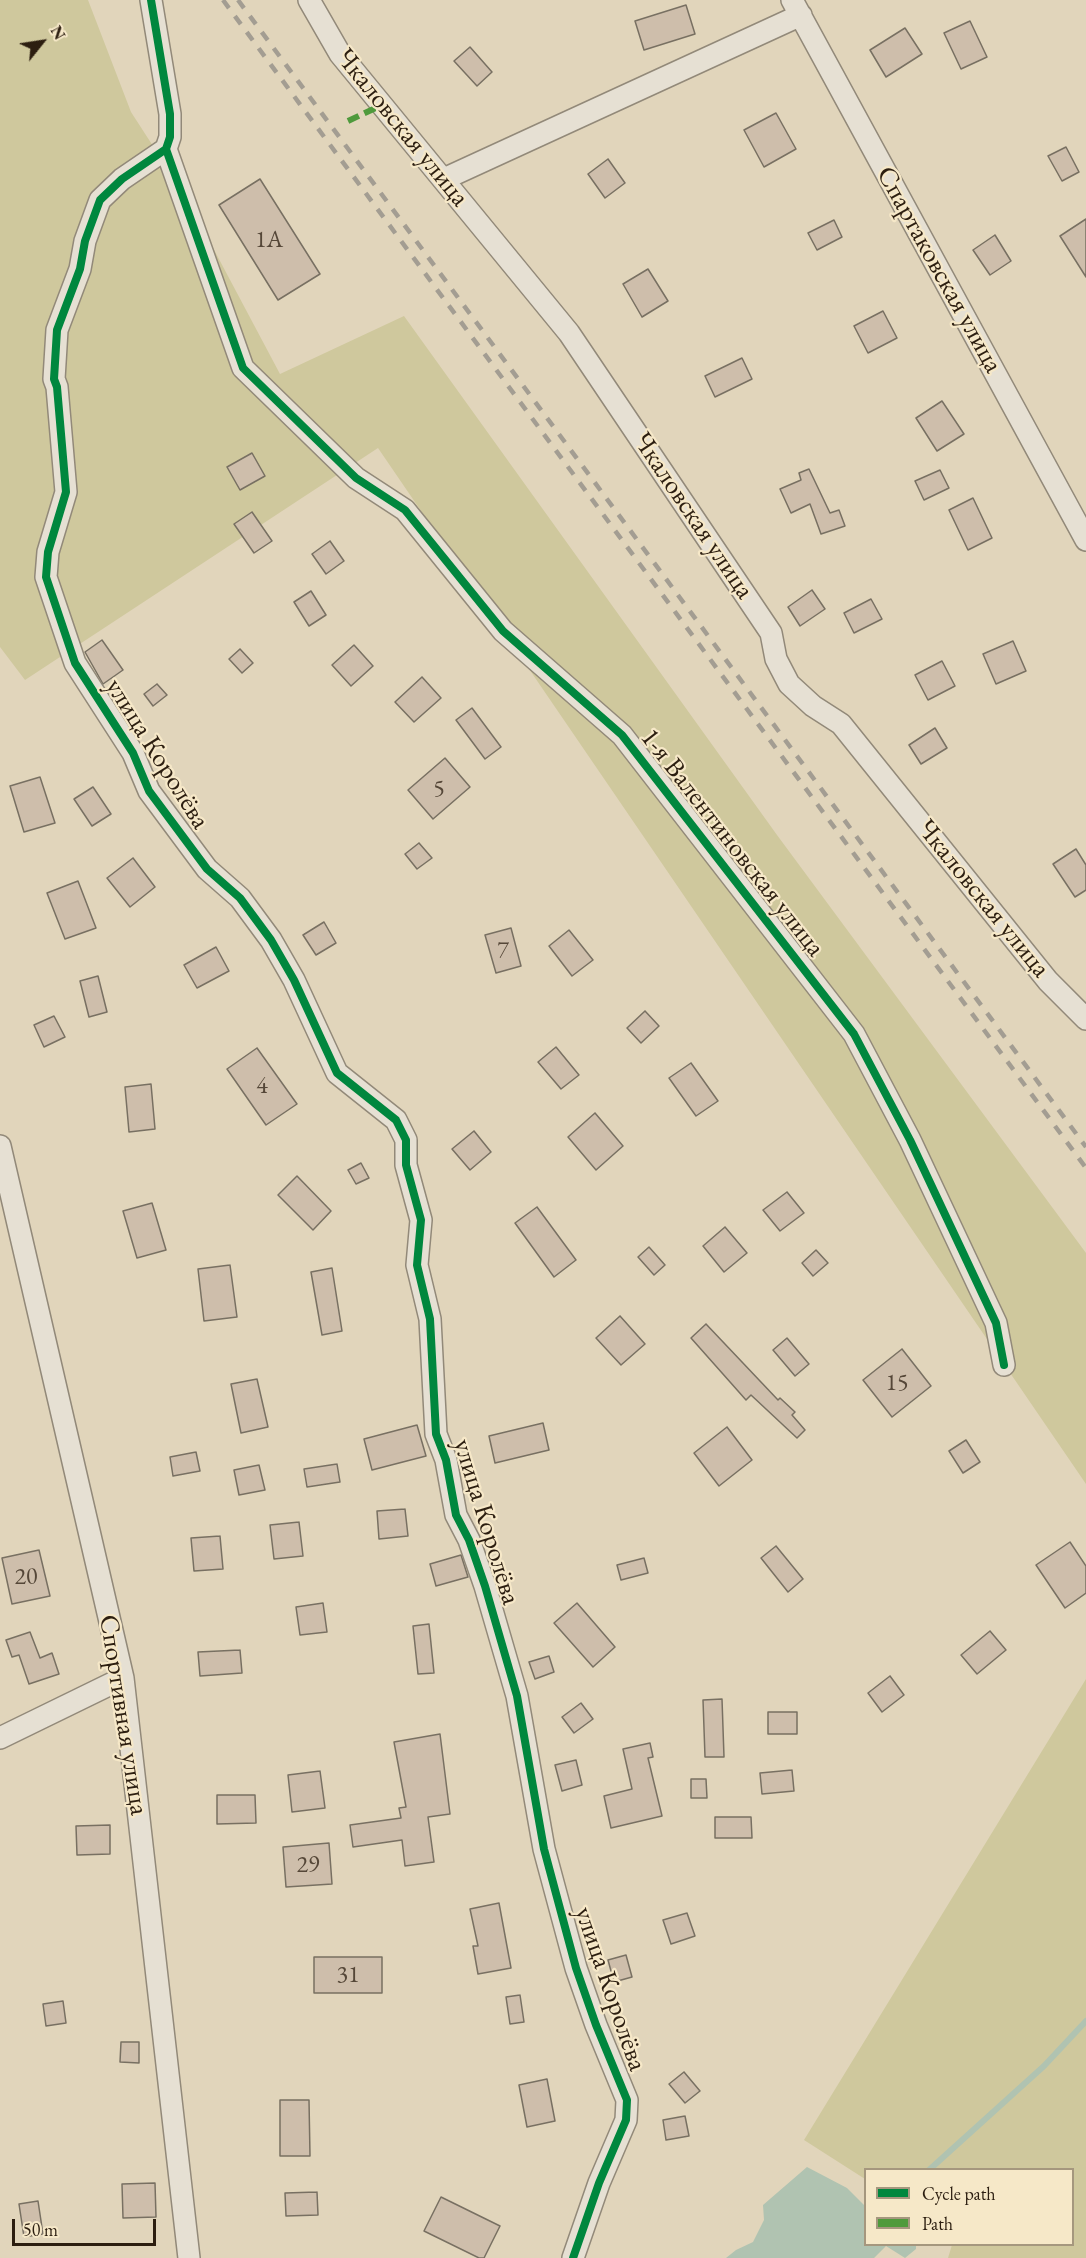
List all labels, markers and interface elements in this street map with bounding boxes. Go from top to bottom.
north arrow [12,12,72,72]
text: N [46,22,70,44]
street label: Чкаловская улица [328,43,476,213]
street label: Спартаковская улица [869,161,1009,379]
house number: 1А [255,226,283,254]
street label: Чкаловская улица [625,427,761,605]
street label: улица Королёва [98,673,216,835]
street label: 1-я Валентиновская улица [633,722,831,964]
house number: 5 [433,775,445,803]
street label: Чкаловская улица [909,814,1057,984]
house number: 7 [497,937,509,965]
house number: 4 [256,1072,268,1100]
house number: 15 [885,1369,909,1397]
street label: улица Королёва [445,1435,527,1609]
house number: 20 [14,1563,38,1591]
street label: Спортивная улица [91,1613,155,1817]
house number: 29 [296,1851,320,1879]
street label: улица Королёва [567,1903,653,2075]
house number: 31 [336,1961,360,1989]
legend [864,2168,1074,2246]
text: Cycle path [922,2182,996,2205]
scale bar [15,2207,159,2245]
text: Path [922,2212,953,2235]
text: 50 m [23,2218,58,2241]

